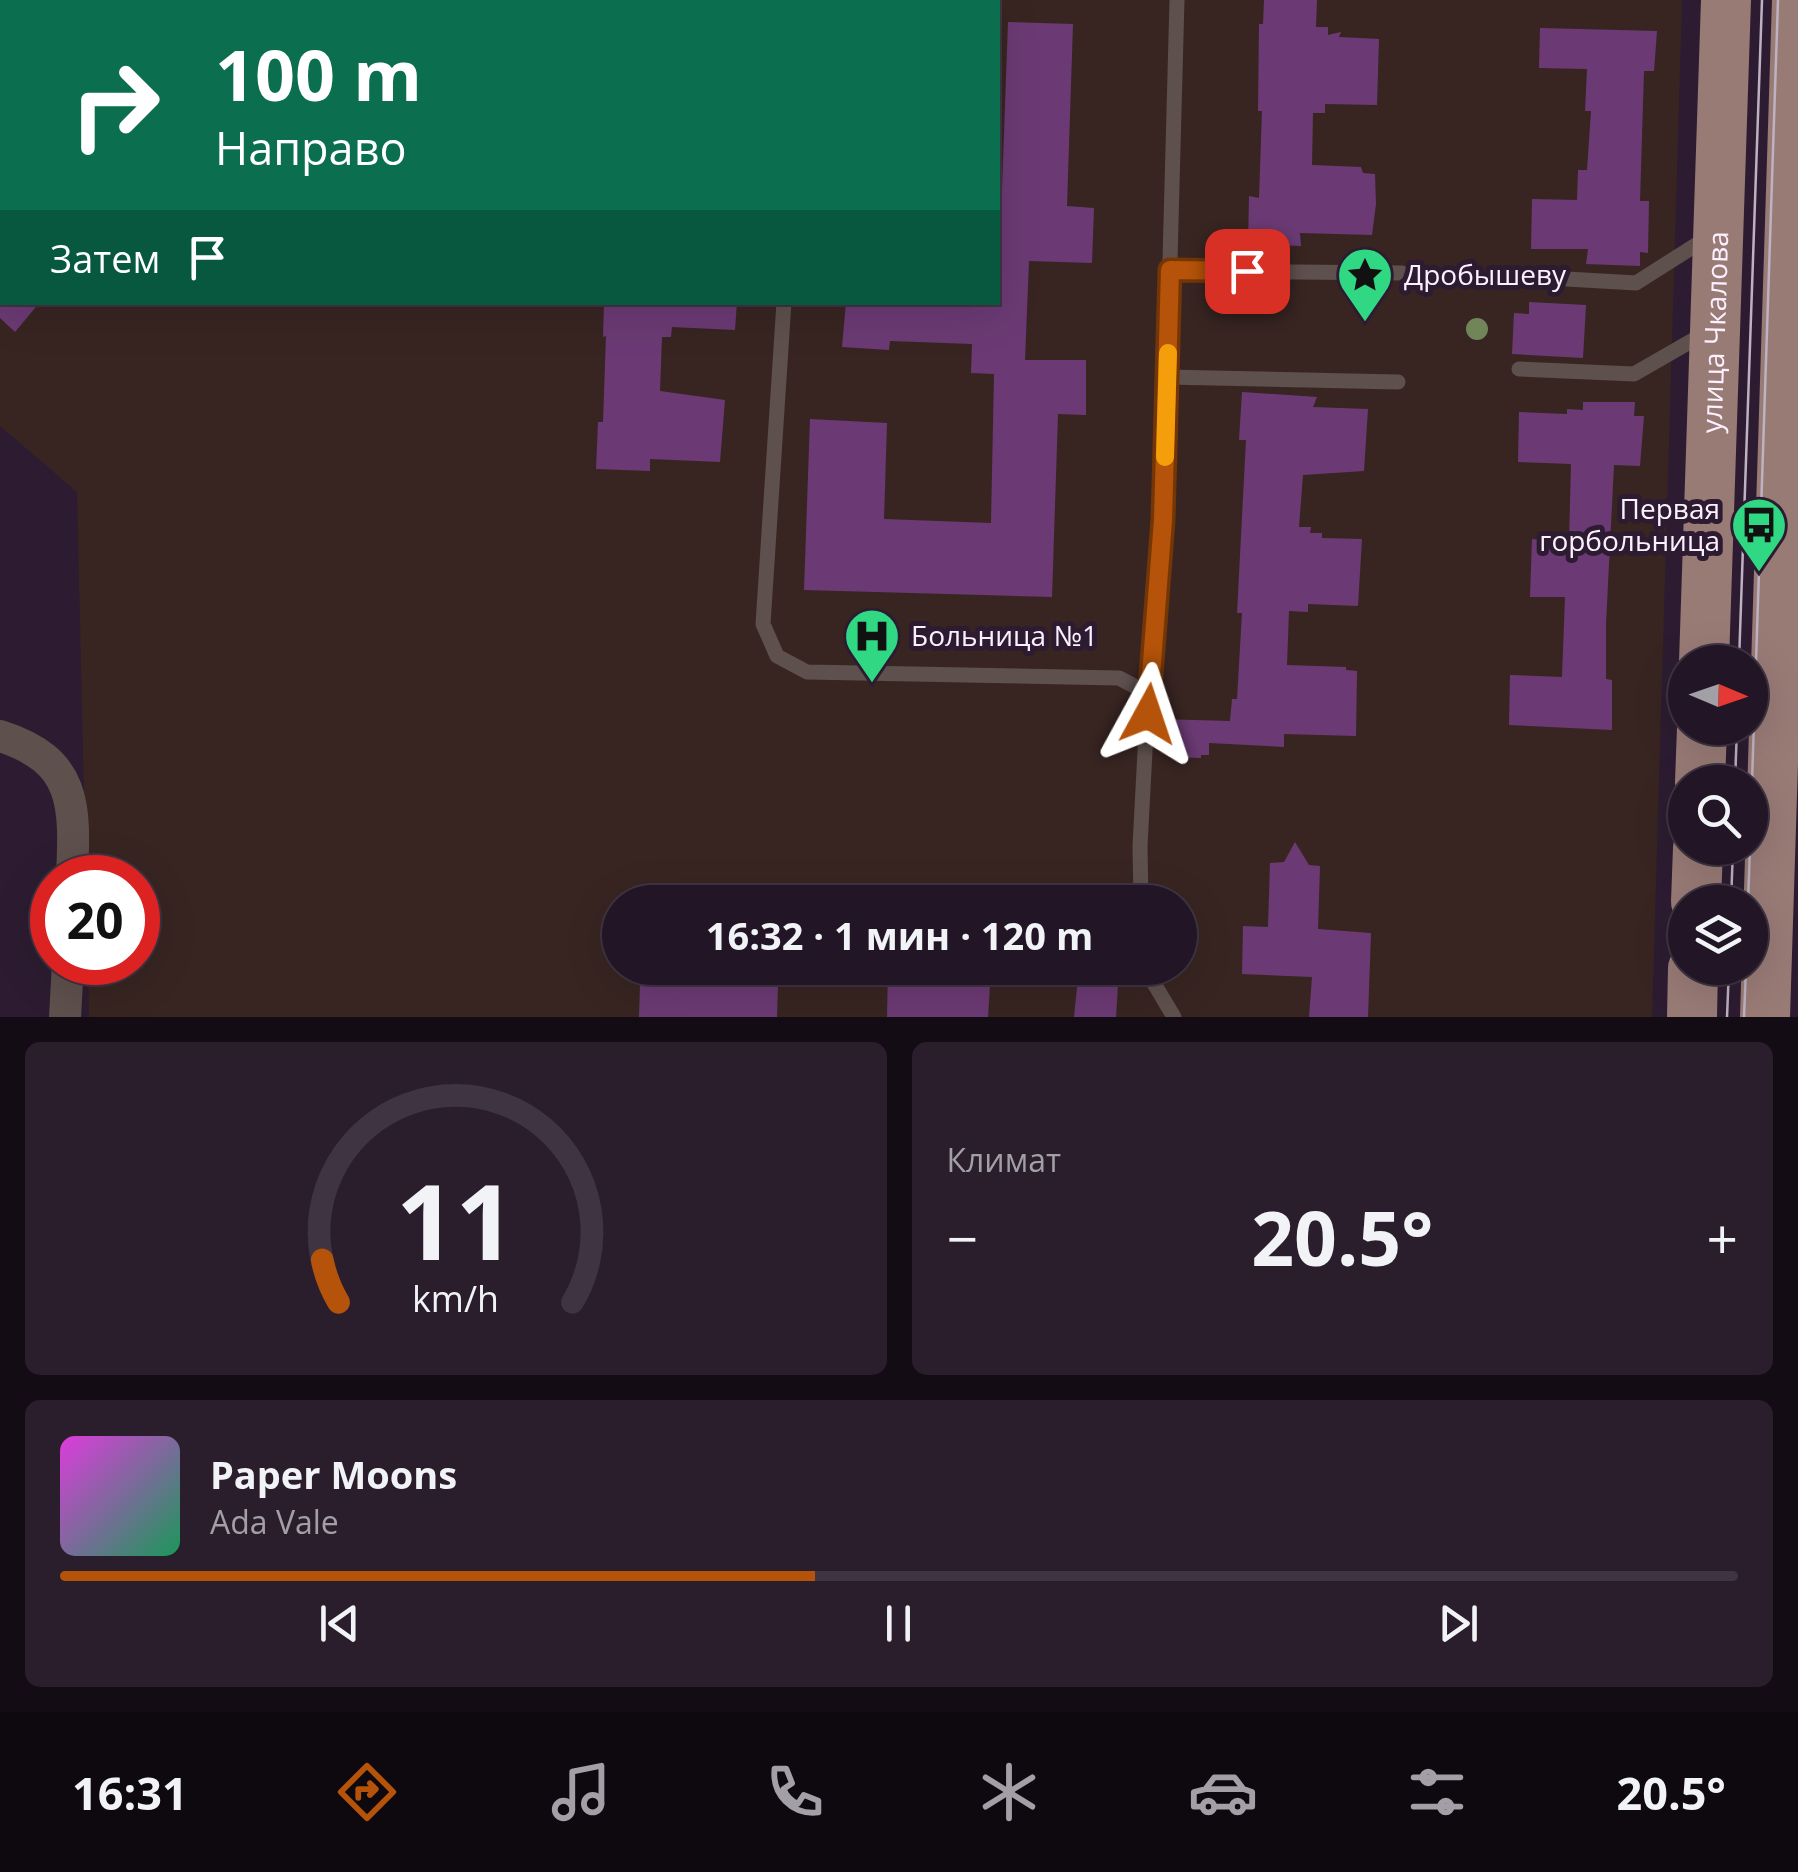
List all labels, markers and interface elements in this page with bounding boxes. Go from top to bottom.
text: 100 m [215,26,422,122]
icon: right [50,40,180,170]
text: Направо [215,117,407,178]
pin [1205,229,1290,314]
icon: arrive [180,230,235,285]
street label: улица Чкалова [1692,230,1736,434]
text: Затем [50,232,160,284]
icon: arrive [1220,244,1275,299]
place icon: Дробышеву [1335,245,1395,324]
place label: Дробышеву [1404,255,1567,293]
place label: Первая горбольница [1539,489,1720,559]
bus stop icon: Первая горбольница [1729,495,1789,574]
hospital icon: Больница №1 [842,606,902,685]
place label: Больница №1 [911,616,1098,654]
north arrow [1668,645,1768,745]
map controls [1668,645,1768,985]
position arrow [1096,662,1200,766]
button: search [1668,765,1768,865]
speed limit sign: 20 [30,855,160,985]
button: layers [1668,885,1768,985]
text: 16:32 · 1 мин · 120 m [706,909,1093,961]
text: Климат [947,1138,1061,1181]
text: 11 [396,1149,515,1290]
text: 20.5° [1251,1186,1433,1288]
text: − [947,1200,978,1275]
text: + [1707,1200,1738,1275]
text: km/h [412,1274,499,1322]
text: Paper Moons [210,1448,457,1500]
text: Ada Vale [210,1500,339,1543]
icon: previous [312,1596,367,1651]
icon: pause [871,1596,926,1651]
icon: next [1431,1596,1486,1651]
icon: directions [332,1757,402,1827]
icon: music [546,1757,616,1827]
icon: phone [760,1757,830,1827]
icon: climate [974,1757,1044,1827]
icon: car [1188,1757,1258,1827]
icon: filters [1402,1757,1472,1827]
text: 16:31 [72,1762,188,1823]
text: 20.5° [1617,1762,1726,1823]

